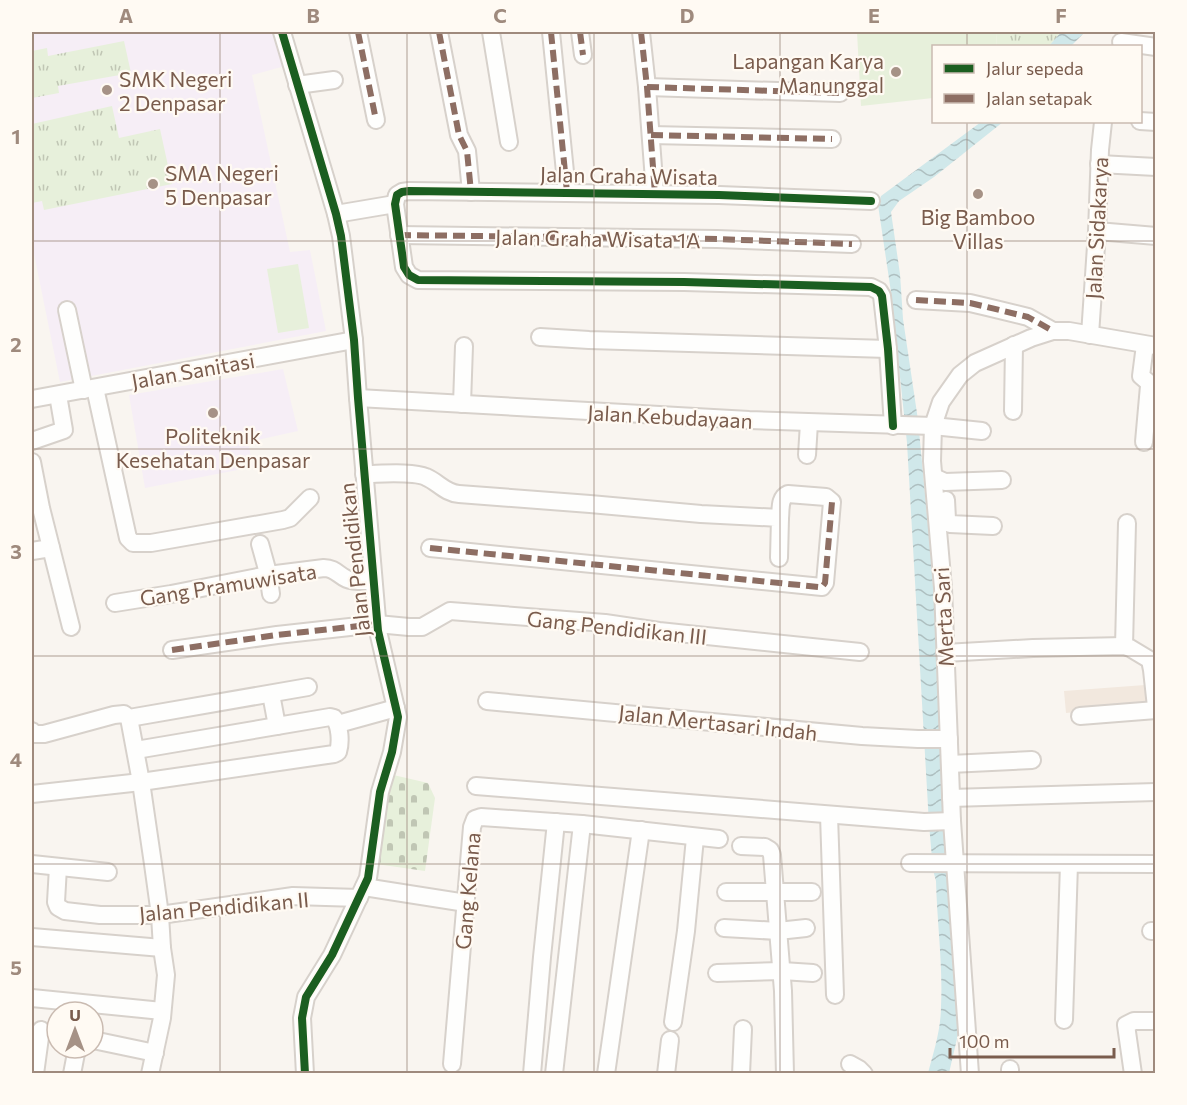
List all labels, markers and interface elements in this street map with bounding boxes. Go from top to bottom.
text: A [119,3,133,27]
text: B [306,3,320,27]
text: C [493,3,507,27]
text: D [680,3,694,27]
text: E [868,3,880,27]
text: F [1055,3,1067,27]
legend [932,45,1142,123]
place label: Lapangan Karya Manunggal [732,48,884,97]
text: Jalur sepeda [986,57,1084,79]
marker: Lapangan Karya Manunggal [889,65,903,79]
place label: SMK Negeri 2 Denpasar [119,66,232,115]
marker: SMK Negeri 2 Denpasar [100,83,114,97]
text: Jalan setapak [986,87,1093,109]
text: 1 [11,124,21,148]
street label: Jalan Sidakarya [1080,156,1112,300]
place label: SMA Negeri 5 Denpasar [165,160,279,209]
street label: Jalan Graha Wisata [540,161,718,189]
marker: SMA Negeri 5 Denpasar [146,177,160,191]
marker: Big Bamboo Villas [971,187,985,201]
place label: Big Bamboo Villas [921,204,1035,253]
street label: Jalan Graha Wisata 1A [495,224,701,252]
text: 2 [10,332,22,356]
street label: Jalan Sanitasi [129,347,257,393]
street label: Jalan Kebudayaan [587,399,753,433]
marker: Politeknik Kesehatan Denpasar [206,406,220,420]
place label: Politeknik Kesehatan Denpasar [116,423,310,472]
street label: Jalan Pendidikan [333,482,375,638]
text: 3 [10,539,22,563]
street label: Gang Pramuwisata [138,558,318,610]
street label: Merta Sari [928,566,958,668]
street label: Gang Pendidikan III [526,605,708,649]
street label: Jalan Mertasari Indah [617,699,819,745]
text: 4 [10,747,22,771]
street label: Gang Kelana [449,831,485,951]
street label: Jalan Pendidikan II [138,886,310,926]
text: 5 [10,955,22,979]
north arrow [45,1000,105,1060]
text: U [69,1005,81,1024]
scale bar [950,1021,1114,1059]
text: 100 m [959,1030,1009,1052]

